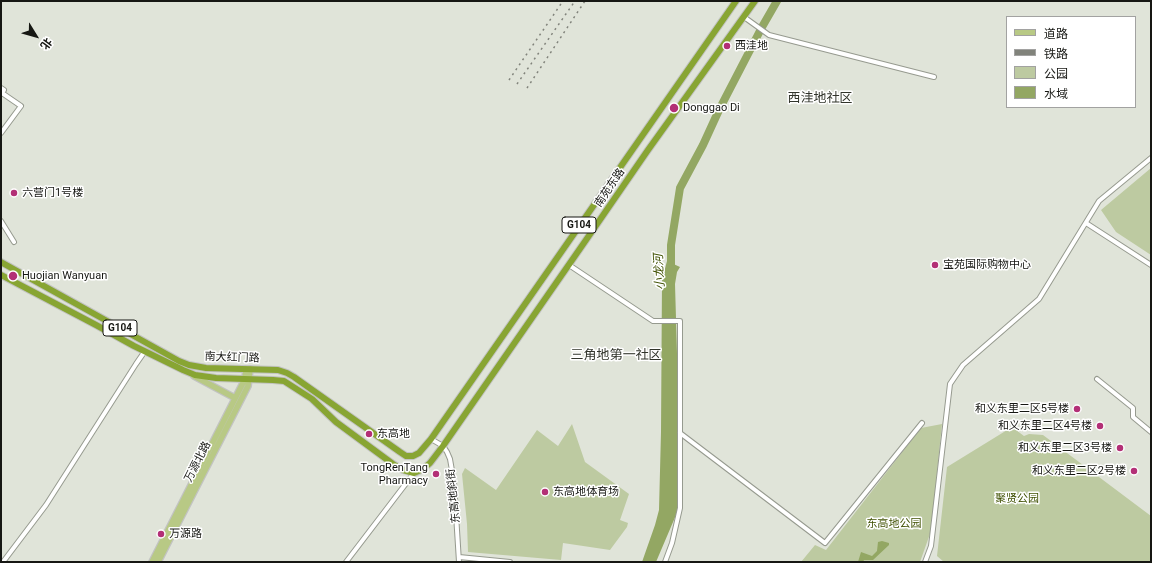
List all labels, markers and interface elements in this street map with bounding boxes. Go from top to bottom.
north arrow [16,16,56,56]
legend [1006,16,1136,108]
text: 道路 [1044,27,1068,41]
text: 北 [37,35,54,52]
place label: 西洼地 [735,39,768,53]
marker: 西洼地 [722,41,732,51]
text: 铁路 [1044,47,1068,61]
text: 公园 [1044,67,1068,81]
text: 水域 [1044,87,1068,101]
district label: 西洼地社区 [788,91,852,107]
place label: Donggao Di [683,101,740,115]
marker: Donggao Di [668,102,680,114]
street label: 南苑东路 [592,166,628,210]
place label: 六营门1号楼 [22,186,83,200]
marker: 六营门1号楼 [9,188,19,198]
road number: G104 [562,217,596,233]
water label: 小龙河 [652,254,668,290]
place label: 宝苑国际购物中心 [943,258,1031,272]
marker: 宝苑国际购物中心 [930,260,940,270]
place label: Huojian Wanyuan [22,269,107,283]
marker: Huojian Wanyuan [7,270,19,282]
road number: G104 [103,320,137,336]
district label: 三角地第一社区 [571,348,661,364]
street label: 南大红门路 [204,350,260,366]
place label: 和义东里二区5号楼 [975,402,1069,416]
marker: 和义东里二区5号楼 [1072,404,1082,414]
place label: 和义东里二区4号楼 [998,419,1092,433]
marker: 和义东里二区4号楼 [1095,421,1105,431]
place label: 东高地 [377,427,410,441]
marker: 东高地 [364,429,374,439]
street label: 万源北路 [182,439,214,485]
place label: 和义东里二区3号楼 [1018,441,1112,455]
marker: 和义东里二区3号楼 [1115,443,1125,453]
place label: TongRenTang Pharmacy [361,461,428,487]
place label: 和义东里二区2号楼 [1032,464,1126,478]
marker: 和义东里二区2号楼 [1129,466,1139,476]
street label: 东高地斜街 [445,468,463,524]
marker: TongRenTang Pharmacy [431,469,441,479]
place label: 东高地体育场 [553,485,619,499]
marker: 东高地体育场 [540,487,550,497]
park label: 聚贤公园 [995,492,1039,506]
park label: 东高地公园 [867,517,921,531]
place label: 万源路 [169,527,202,541]
marker: 万源路 [156,529,166,539]

